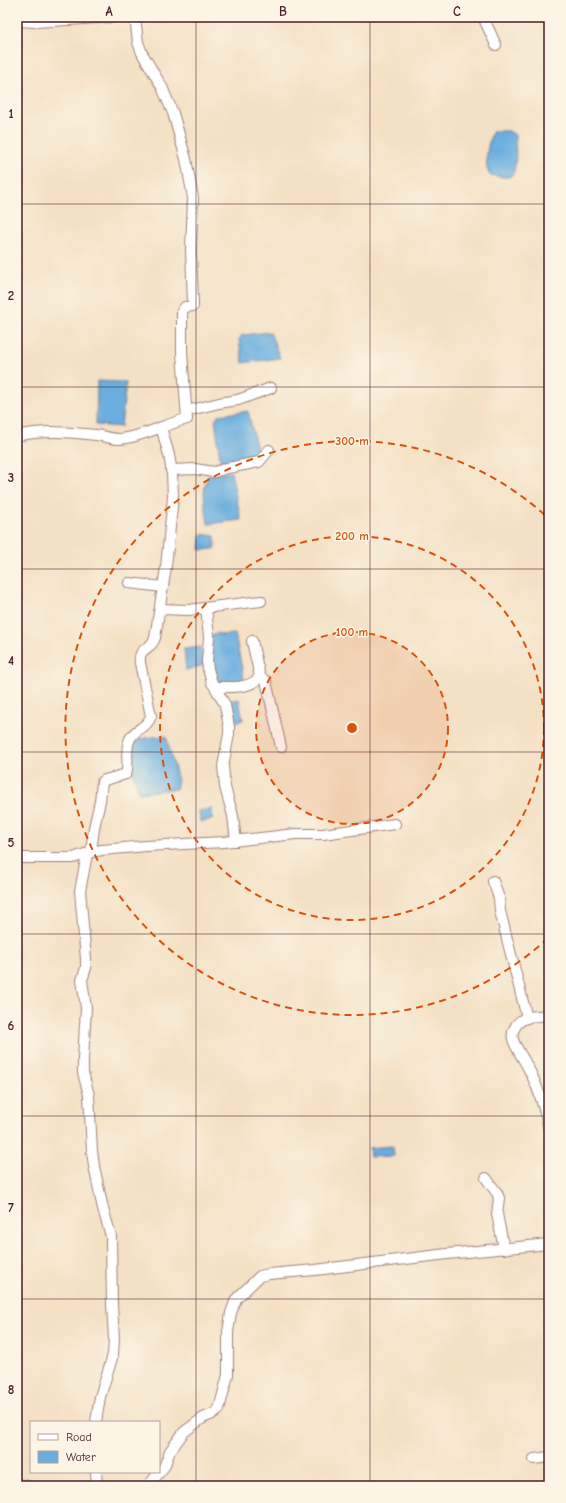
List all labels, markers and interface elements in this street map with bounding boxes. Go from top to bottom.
text: A [105,4,113,19]
text: B [279,4,287,19]
text: C [453,4,461,19]
text: 1 [8,106,14,121]
text: 2 [8,288,14,303]
text: 300 m [335,434,369,448]
text: 3 [8,470,14,485]
text: 200 m [335,529,369,543]
text: 100 m [336,625,368,639]
text: 4 [8,653,14,668]
centre of rings [345,721,359,735]
text: 5 [8,835,15,850]
text: 6 [8,1018,15,1033]
text: 7 [8,1200,14,1215]
text: 8 [8,1382,14,1397]
legend [30,1421,160,1473]
text: Road [66,1430,92,1444]
text: Water [66,1450,96,1464]

